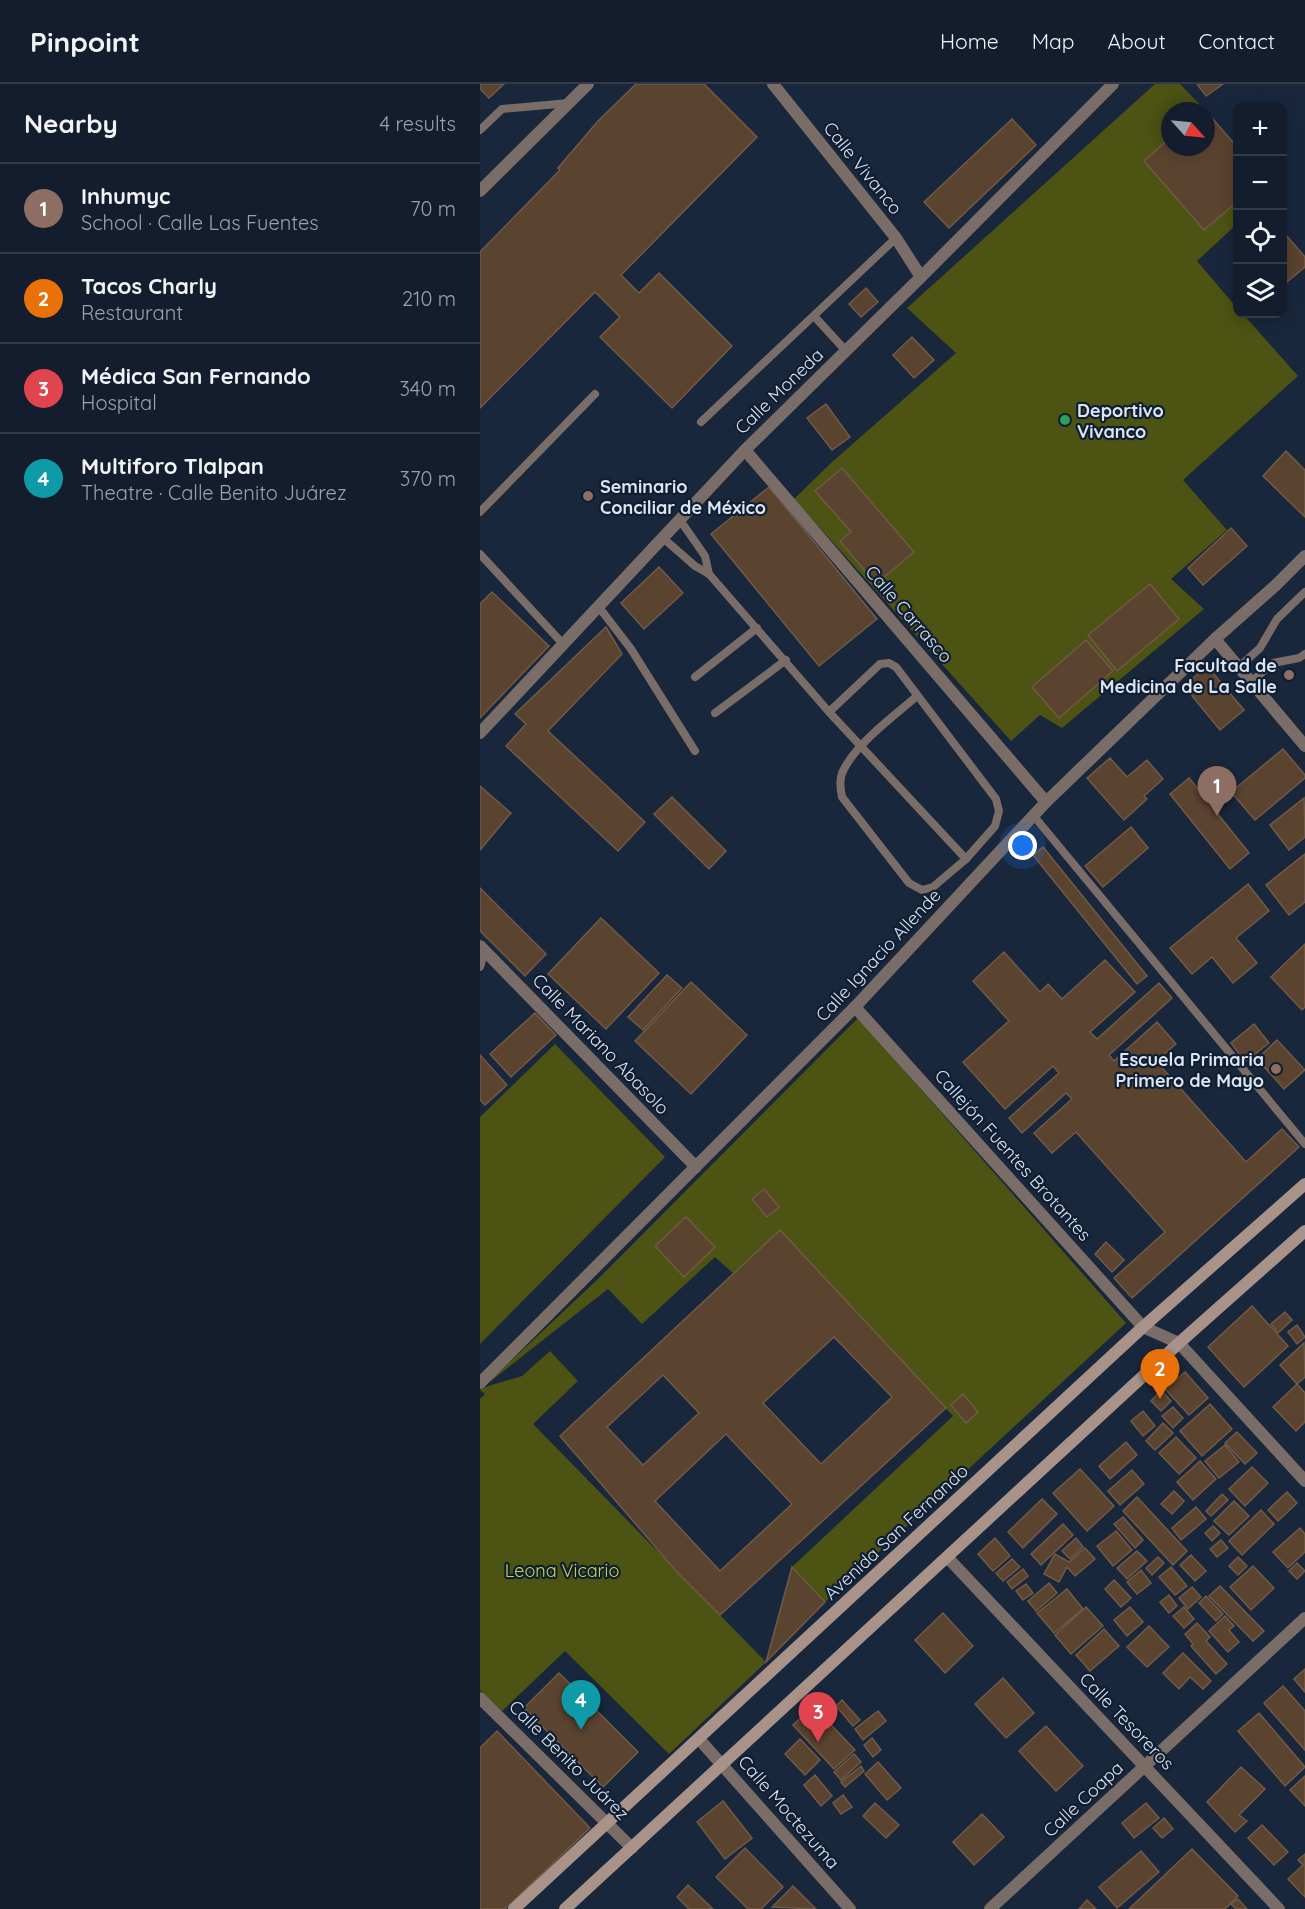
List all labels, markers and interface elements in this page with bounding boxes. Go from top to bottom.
text: Pinpoint [30,24,140,59]
text: Home [940,28,999,54]
text: Map [1032,28,1075,54]
text: About [1108,28,1166,54]
text: Contact [1199,28,1275,54]
north arrow [1161,102,1215,156]
map controls [1233,102,1287,318]
button: + [1233,102,1287,156]
text: Nearby [24,107,118,140]
text: 4 results [380,111,456,136]
street label: Calle Vivanco [819,117,907,219]
button: − [1233,156,1287,210]
text: Inhumyc [81,182,170,210]
text: 1 [40,196,47,221]
text: 70 m [410,196,456,221]
text: School · Calle Las Fuentes [81,210,319,235]
button: locate [1233,210,1287,264]
button: layers [1233,264,1287,318]
text: Tacos Charly [81,272,217,300]
text: 2 [38,286,49,311]
text: 210 m [402,286,456,311]
text: Restaurant [81,300,183,325]
street label: Calle Moneda [730,343,828,439]
text: Médica San Fernando [81,362,311,390]
text: 3 [38,376,49,401]
text: 340 m [399,376,456,401]
text: Hospital [81,390,157,415]
place label: Deportivo Vivanco [1077,399,1164,443]
marker: Deportivo Vivanco [1058,413,1072,427]
text: Multiforo Tlalpan [81,452,264,480]
text: 4 [38,466,49,491]
text: 370 m [400,466,456,491]
place label: Seminario Conciliar de México [600,475,766,519]
text: Theatre · Calle Benito Juárez [81,480,346,505]
marker: Seminario Conciliar de México [581,489,595,503]
street label: Calle Carrasco [860,561,958,667]
place label: Facultad de Medicina de La Salle [1100,654,1277,698]
marker: Facultad de Medicina de La Salle [1282,668,1296,682]
pin: 1 [1198,766,1236,816]
your location [1008,831,1037,860]
street label: Calle Ignacio Allende [811,884,945,1026]
street label: Calle Mariano Abasolo [528,969,674,1119]
place label: Escuela Primaria Primero de Mayo [1115,1048,1264,1092]
marker: Escuela Primaria Primero de Mayo [1269,1062,1283,1076]
street label: Callejón Fuentes Brotantes [930,1064,1096,1246]
pin: 2 [1140,1350,1180,1399]
street label: Avenida San Fernando [819,1459,973,1605]
park label: Leona Vicario [505,1559,619,1582]
street label: Calle Tesoreros [1075,1667,1179,1775]
pin: 4 [562,1680,600,1730]
pin: 3 [798,1692,838,1742]
street label: Calle Benito Juárez [504,1695,634,1825]
street label: Calle Moctezuma [733,1750,845,1874]
street label: Calle Coapa [1038,1756,1128,1842]

